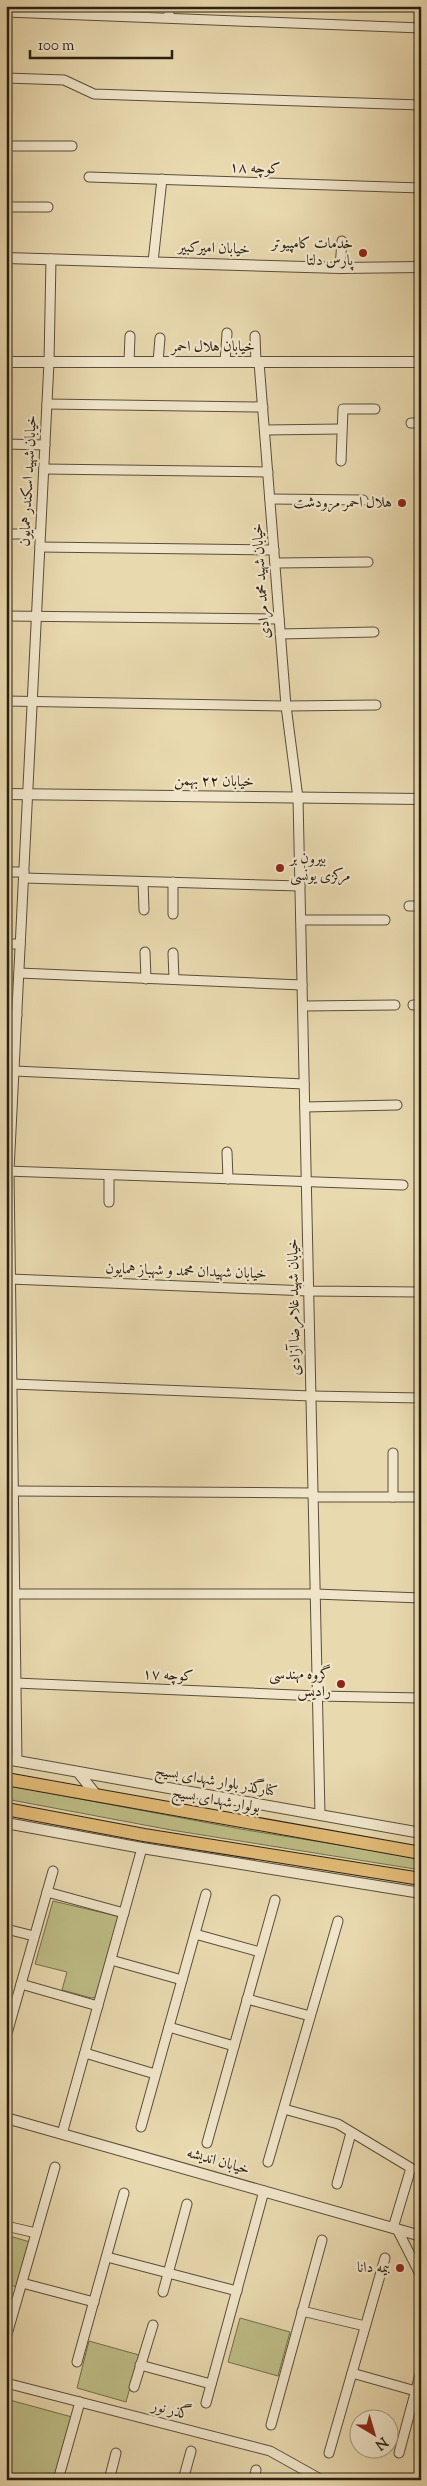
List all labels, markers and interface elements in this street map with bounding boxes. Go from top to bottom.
scale bar [30,28,172,60]
text: 100 m [38,36,75,57]
street label: کوچه ۱۸ [229,158,281,180]
place label: خدمات کامپیوتر پارس دلتا [269,234,354,272]
street label: خیابان امیرکبیر [176,237,250,261]
marker: خدمات کامپیوتر پارس دلتا [357,247,369,259]
street label: خیابان هلال احمر [169,337,255,358]
street label: خیابان شهید اسکندر همایون [15,415,43,547]
place label: هلال احمر مرودشت [293,493,392,514]
marker: هلال احمر مرودشت [396,497,408,509]
street label: خیابان شهید محمد مرادی [247,522,277,640]
street label: خیابان ۲۲ بهمن [174,771,254,793]
place label: بیرون بر مرکزی یونسی [288,849,350,887]
marker: بیرون بر مرکزی یونسی [274,862,286,874]
street label: خیابان شهید غلامرضا آزادی [283,1238,307,1376]
street label: خیابان شهیدان محمد و شهباز همایون [105,1259,267,1285]
street label: کوچه ۱۷ [142,1664,194,1688]
place label: گروه مهندسی رادیس [269,1664,331,1703]
marker: گروه مهندسی رادیس [335,1678,347,1690]
street label: کنارگذر بلوار شهدای بسیج [153,1759,279,1805]
street label: بولوار شهدای بسیج [170,1783,262,1821]
street label: خیابان اندیشه [184,2143,252,2181]
place label: بیمه دانا [357,2258,391,2279]
marker: بیمه دانا [394,2262,406,2274]
street label: گذر نور [147,2394,193,2426]
north arrow [350,2408,400,2458]
text: N [370,2431,391,2454]

